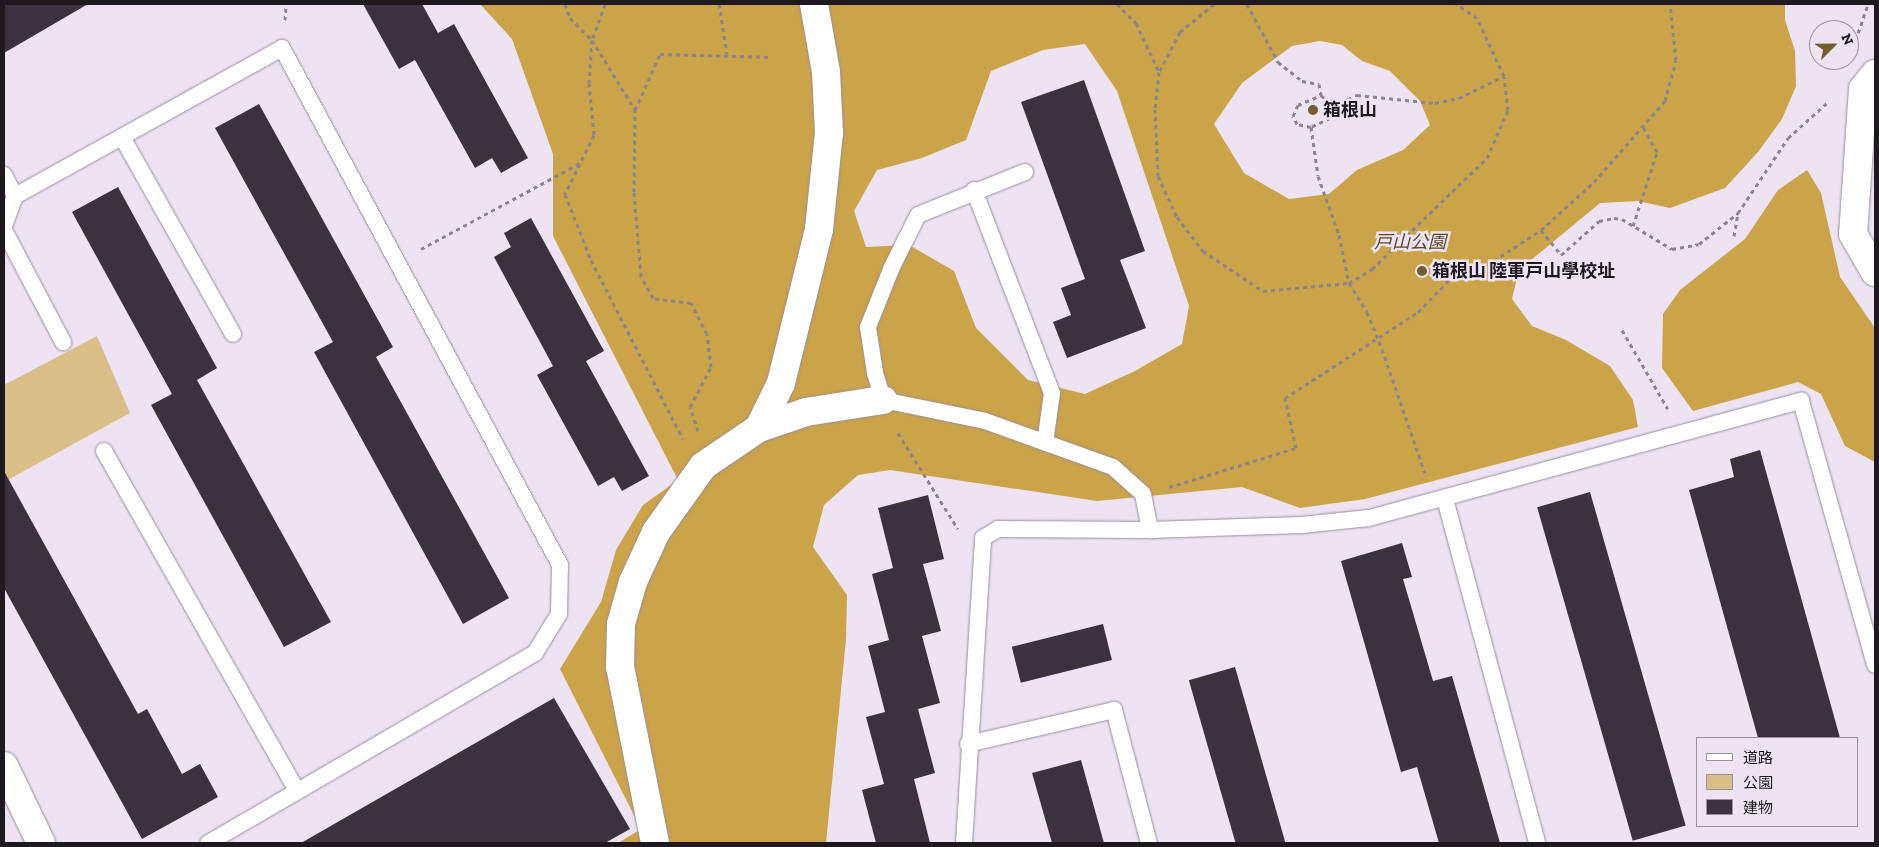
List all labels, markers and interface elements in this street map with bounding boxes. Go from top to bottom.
north arrow [1809,20,1859,70]
text: N [1837,31,1857,48]
place label: 箱根山 [1323,99,1377,121]
marker: 箱根山 [1307,104,1319,116]
park label: 戸山公園 [1374,231,1446,253]
place label: 箱根山 陸軍戸山學校址 [1432,260,1615,282]
marker: 箱根山 陸軍戸山學校址 [1416,265,1428,277]
legend [1696,737,1859,827]
text: 道路 [1743,749,1773,767]
text: 公園 [1743,774,1773,792]
text: 建物 [1743,799,1773,817]

